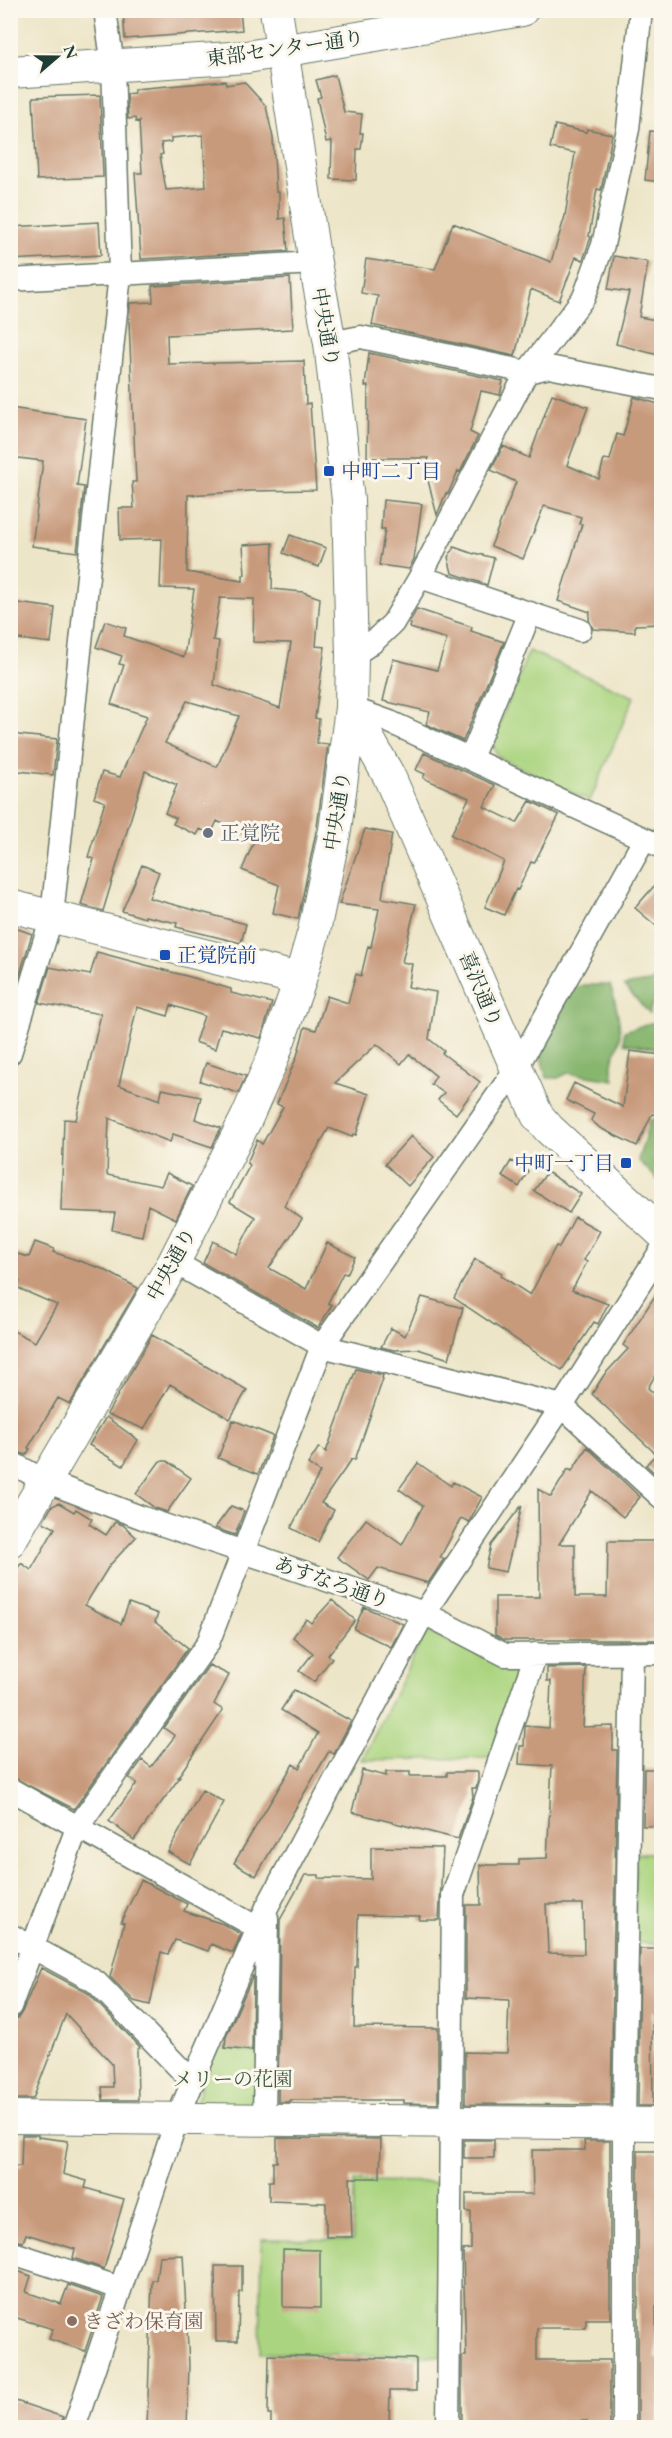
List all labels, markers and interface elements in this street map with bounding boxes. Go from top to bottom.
street label: 東部センター通り [204,24,366,72]
north arrow [27,27,87,87]
text: N [59,42,83,62]
street label: 中央通り [306,285,346,369]
place label: 中町二丁目 [341,458,441,484]
marker: 中町二丁目 [322,464,336,478]
street label: 中央通り [318,769,356,853]
place label: 正覚院 [220,820,280,846]
marker: 正覚院 [201,826,215,840]
place label: 正覚院前 [177,942,257,968]
street label: 喜沢通り [453,947,509,1031]
marker: 正覚院前 [158,948,172,962]
place label: 中町一丁目 [514,1150,614,1176]
marker: 中町一丁目 [619,1156,633,1170]
street label: 中央通り [140,1223,202,1305]
street label: あすなろ通り [271,1550,393,1614]
park label: メリーの花園 [173,2066,293,2092]
place label: きざわ保育園 [84,2308,204,2334]
marker: きざわ保育園 [65,2314,79,2328]

